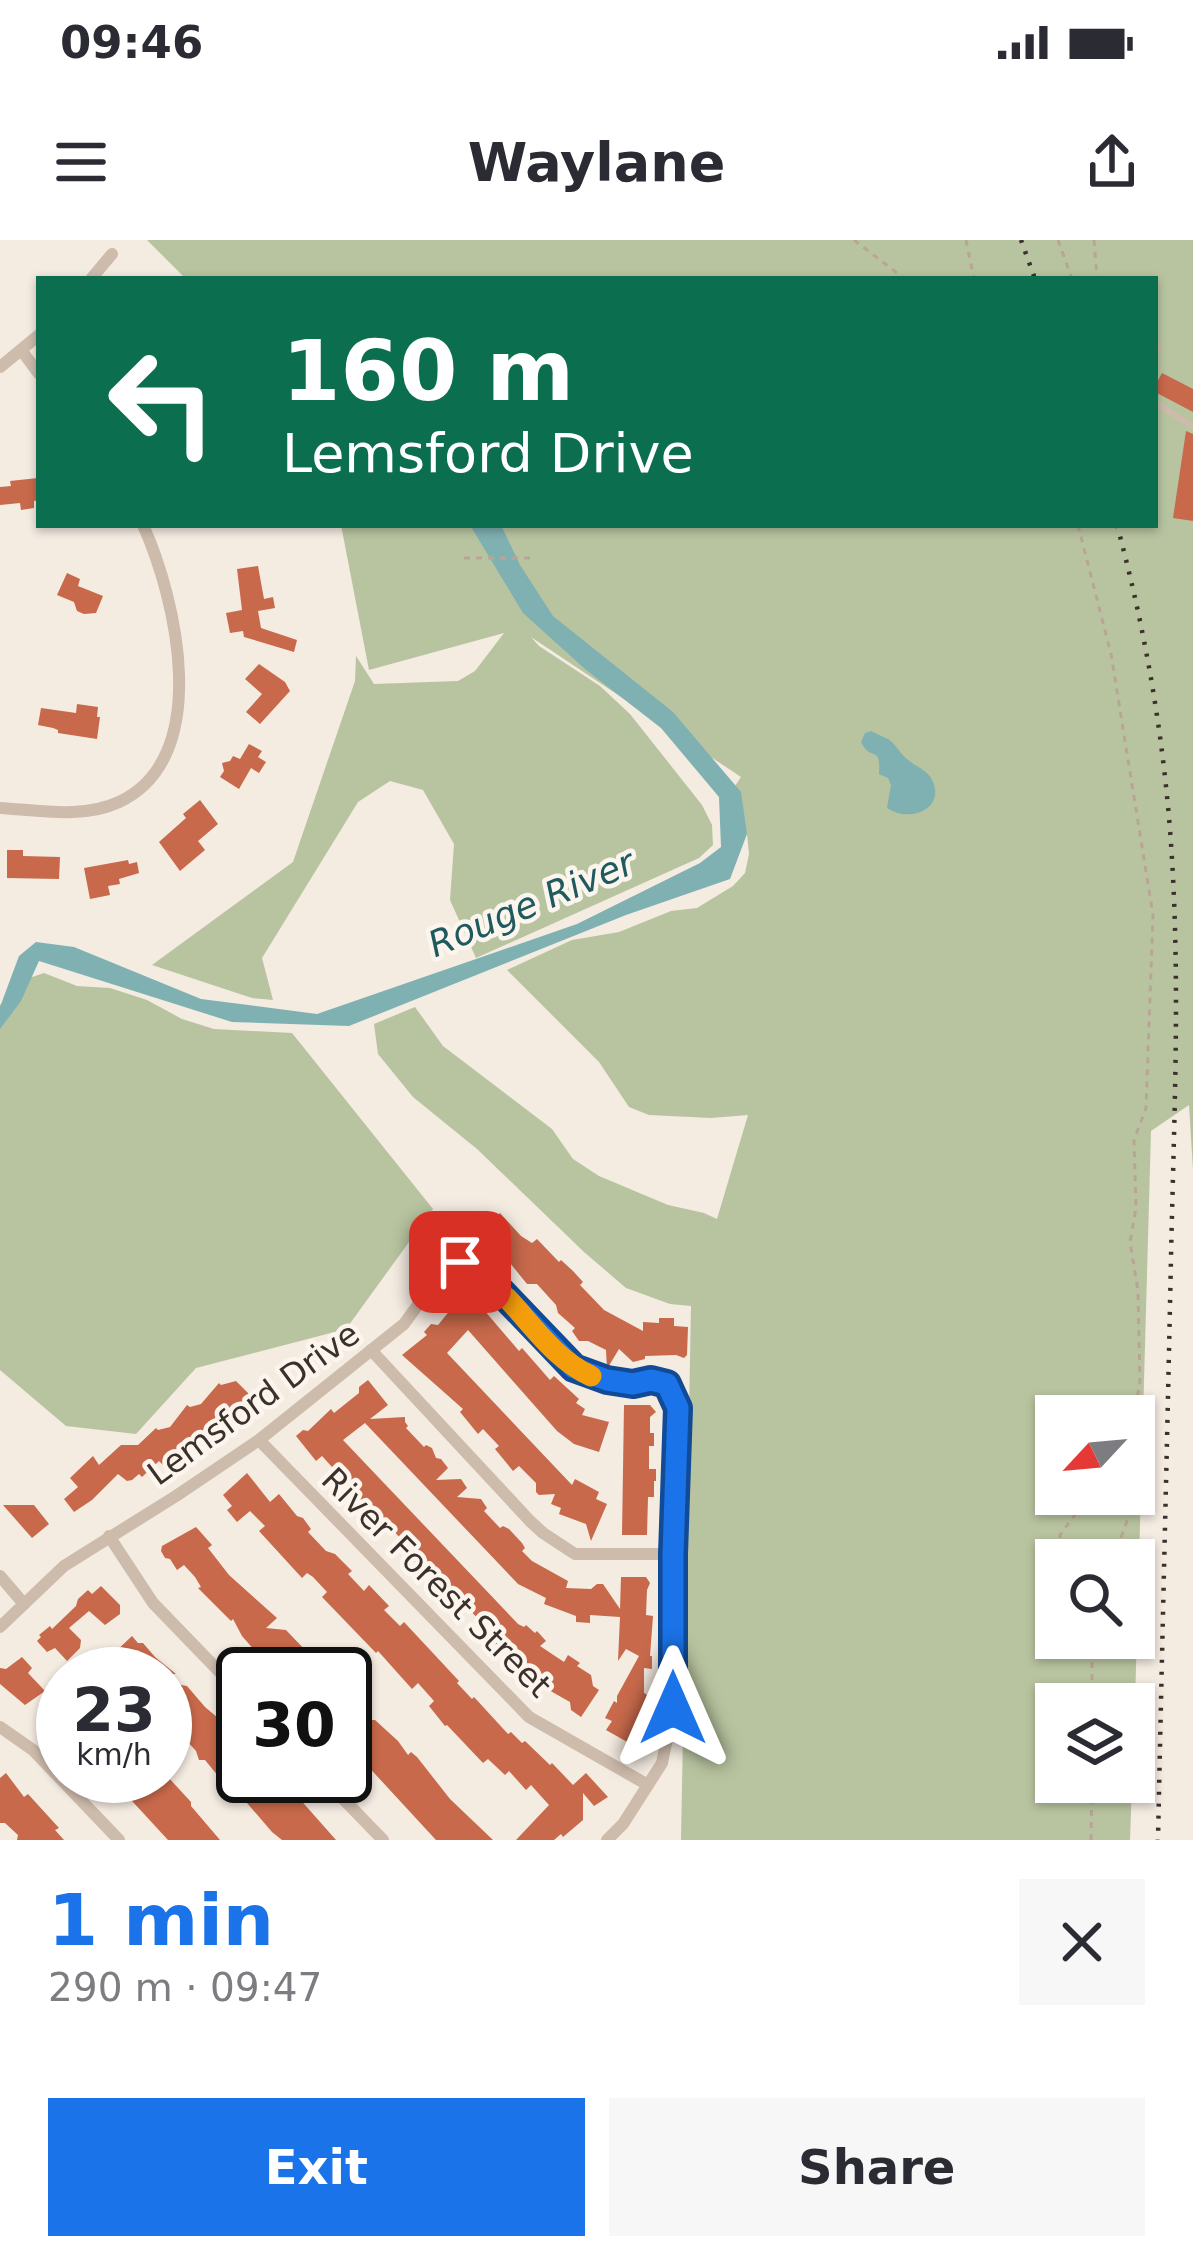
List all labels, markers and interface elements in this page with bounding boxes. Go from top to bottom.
text: 09:46 [60,16,203,69]
icon: menu [48,129,114,195]
icon: share [1079,129,1145,195]
text: Waylane [468,131,725,194]
text: 160 m [282,322,574,420]
icon: left [84,324,240,480]
text: Lemsford Drive [282,422,694,485]
water label: Rouge River [422,841,642,965]
pin [409,1211,511,1313]
icon: arrive [427,1229,493,1295]
street label: Lemsford Drive [140,1314,367,1493]
north arrow [1035,1395,1155,1515]
map controls [1035,1395,1155,1803]
street label: River Forest Street [314,1460,559,1705]
button: search [1035,1539,1155,1659]
position arrow [610,1645,736,1771]
speed limit sign: 30 [216,1647,372,1803]
text: 23 [72,1675,156,1745]
button: layers [1035,1683,1155,1803]
text: km/h [76,1737,152,1772]
text: 1 min [48,1878,274,1962]
button: close [1019,1879,1145,2005]
text: 290 m · 09:47 [48,1965,322,2010]
button: Exit [48,2098,585,2236]
button: Share [609,2098,1145,2236]

